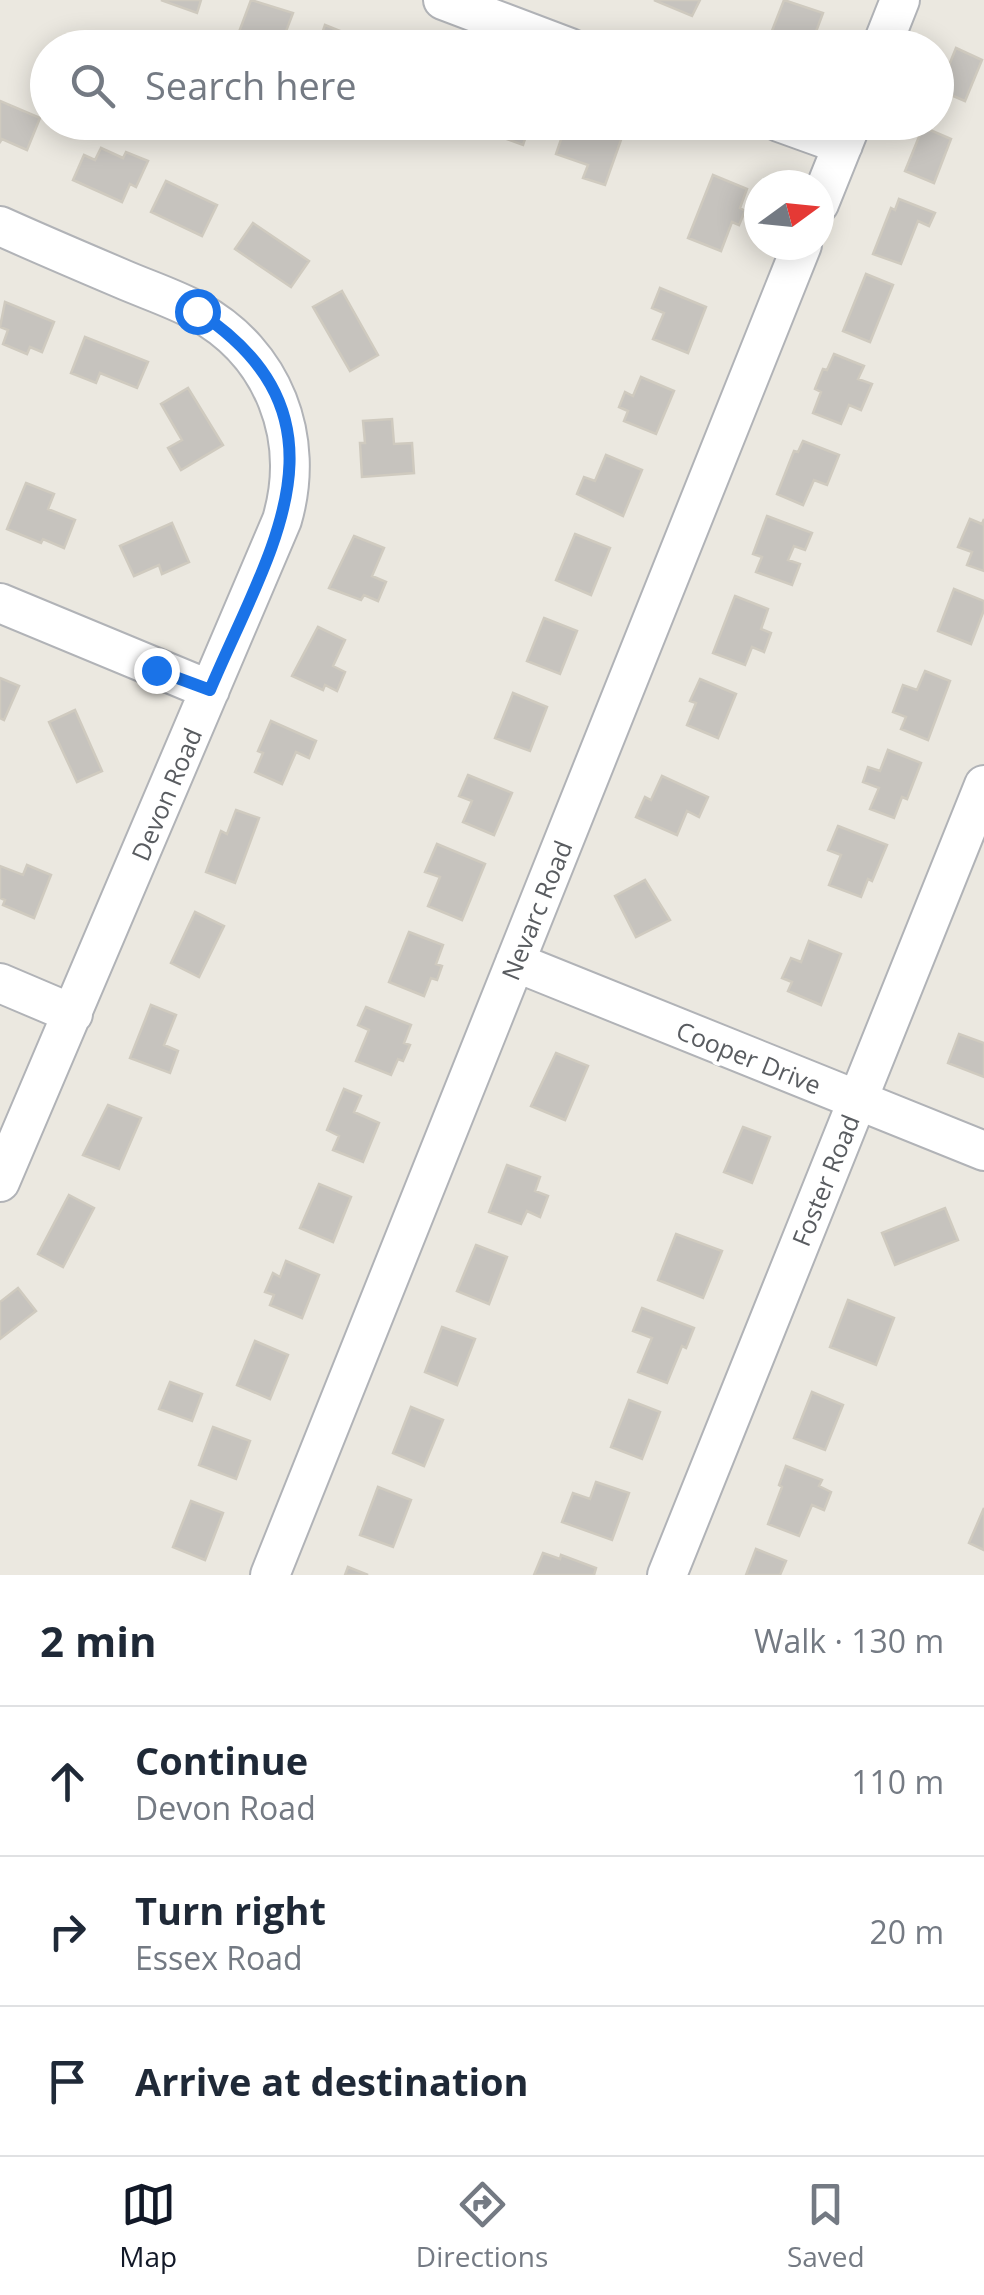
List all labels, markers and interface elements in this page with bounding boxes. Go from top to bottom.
search box [30,30,954,140]
icon: search [65,58,120,113]
text: Search here [145,59,357,111]
north arrow [744,170,834,260]
route start [175,289,221,335]
route end [134,648,180,694]
street label: Devon Road [123,722,209,866]
street label: Nevarc Road [493,835,579,985]
street label: Cooper Drive [672,1013,826,1101]
street label: Foster Road [783,1109,867,1251]
text: 2 min [40,1612,157,1669]
text: Walk · 130 m [754,1619,944,1662]
text: Continue [135,1734,308,1786]
icon: ahead [40,1754,95,1809]
text: 110 m [851,1760,944,1803]
text: Devon Road [135,1786,316,1829]
text: Turn right [135,1884,326,1936]
icon: right [40,1904,95,1959]
text: 20 m [869,1910,944,1953]
text: Essex Road [135,1936,303,1979]
icon: arrive [40,2054,95,2109]
text: Arrive at destination [135,2055,529,2107]
tab: Map [119,2177,177,2275]
tab: Directions [416,2177,548,2275]
tab: Saved [787,2177,865,2275]

